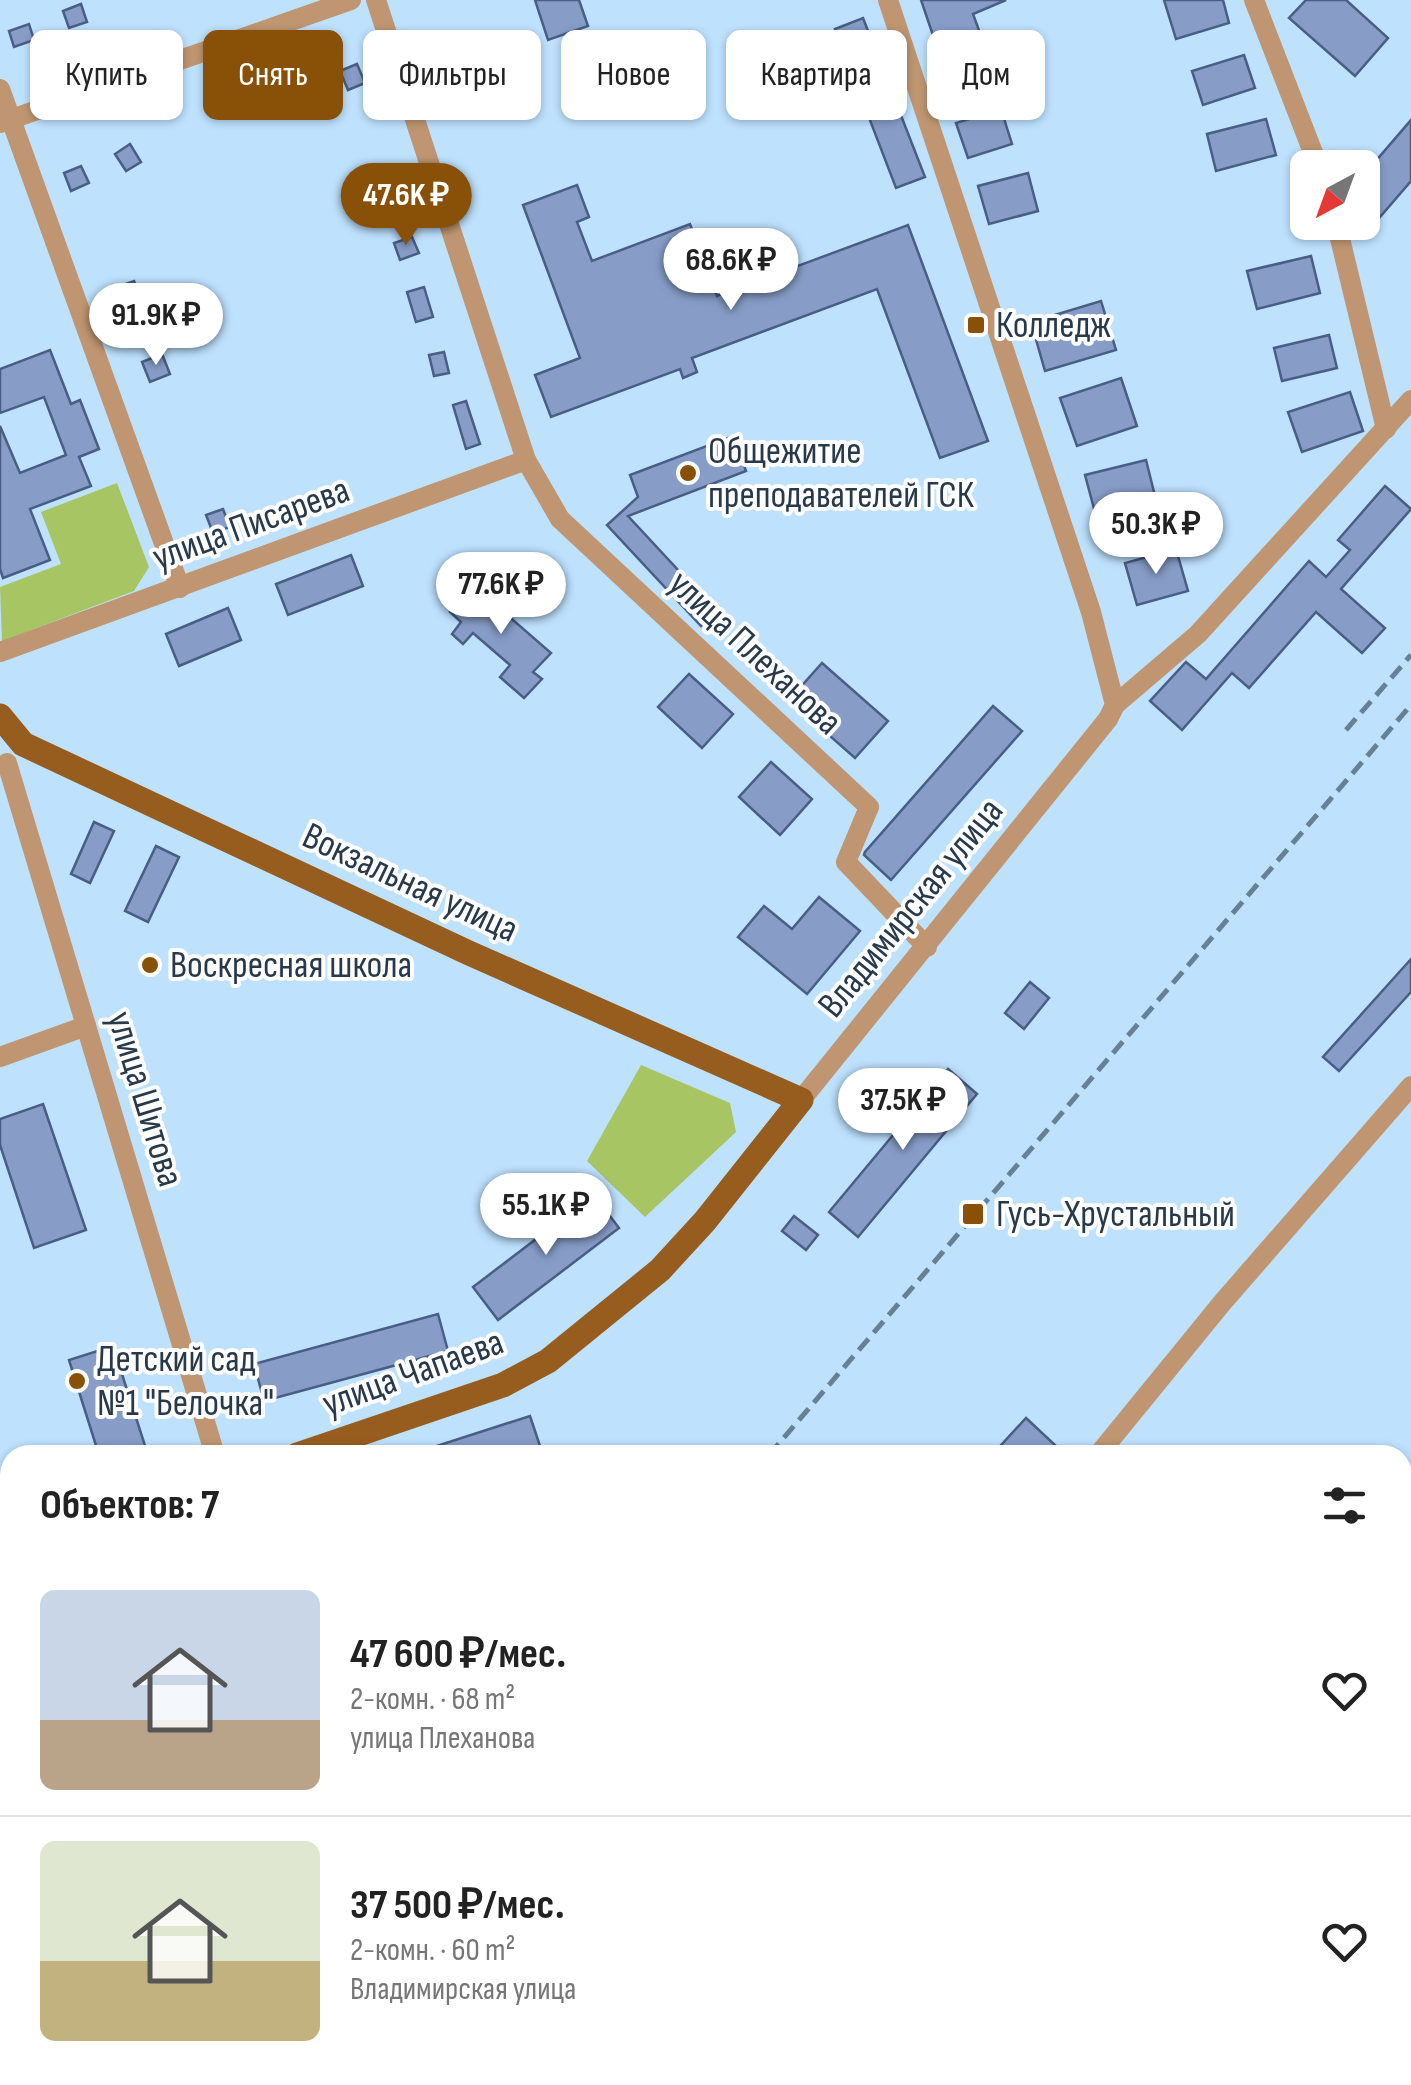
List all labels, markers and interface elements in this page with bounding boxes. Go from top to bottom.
chip: Купить [30,30,183,120]
chip: Снять [203,30,343,120]
chip: Фильтры [363,30,541,120]
chip: Новое [561,30,706,120]
chip: Квартира [726,30,907,120]
chip: Дом [927,30,1045,120]
north arrow [1290,150,1380,240]
map controls [1290,150,1380,240]
pin: 47.6K ₽ [314,163,498,248]
text: 47.6K ₽ [363,176,449,215]
pin: 68.6K ₽ [639,228,823,313]
text: 68.6K ₽ [685,241,777,280]
pin: 91.9K ₽ [64,283,248,368]
text: 91.9K ₽ [111,296,201,335]
place label: Колледж [996,303,1111,348]
marker: Колледж [965,314,987,336]
place label: Общежитие преподавателей ГСК [708,429,974,518]
marker: Общежитие преподавателей ГСК [677,462,699,484]
street label: улица Писарева [147,468,355,580]
pin: 50.3K ₽ [1064,492,1248,577]
text: 50.3K ₽ [1111,505,1201,544]
pin: 77.6K ₽ [409,552,593,637]
street label: улица Плеханова [659,561,851,745]
text: 77.6K ₽ [458,565,544,604]
street label: Владимирская улица [809,789,1013,1027]
street label: Вокзальная улица [295,814,525,952]
place label: Воскресная школа [170,943,412,988]
marker: Воскресная школа [139,954,161,976]
street label: улица Шитова [97,1006,193,1192]
pin: 37.5K ₽ [811,1068,995,1153]
text: 37.5K ₽ [860,1081,946,1120]
pin: 55.1K ₽ [454,1173,638,1258]
text: 55.1K ₽ [502,1186,590,1225]
place label: Гусь-Хрустальный [996,1192,1235,1237]
marker: Гусь-Хрустальный [960,1201,986,1227]
street label: улица Чапаева [316,1320,510,1426]
place label: Детский сад №1 "Белочка" [97,1337,274,1426]
marker: Детский сад №1 "Белочка" [66,1370,88,1392]
icon: filters [1317,1478,1372,1533]
text: Объектов: 7 [40,1480,219,1531]
text: 47 600 ₽/мес. [350,1629,566,1680]
icon: home [120,1630,240,1750]
icon: heart [1317,1663,1372,1718]
text: 2-комн. · 68 m² [350,1680,515,1719]
text: улица Плеханова [350,1719,535,1758]
text: 37 500 ₽/мес. [350,1880,564,1931]
icon: home [120,1881,240,2001]
icon: heart [1317,1914,1372,1969]
text: 2-комн. · 60 m² [350,1931,515,1970]
text: Владимирская улица [350,1970,576,2009]

